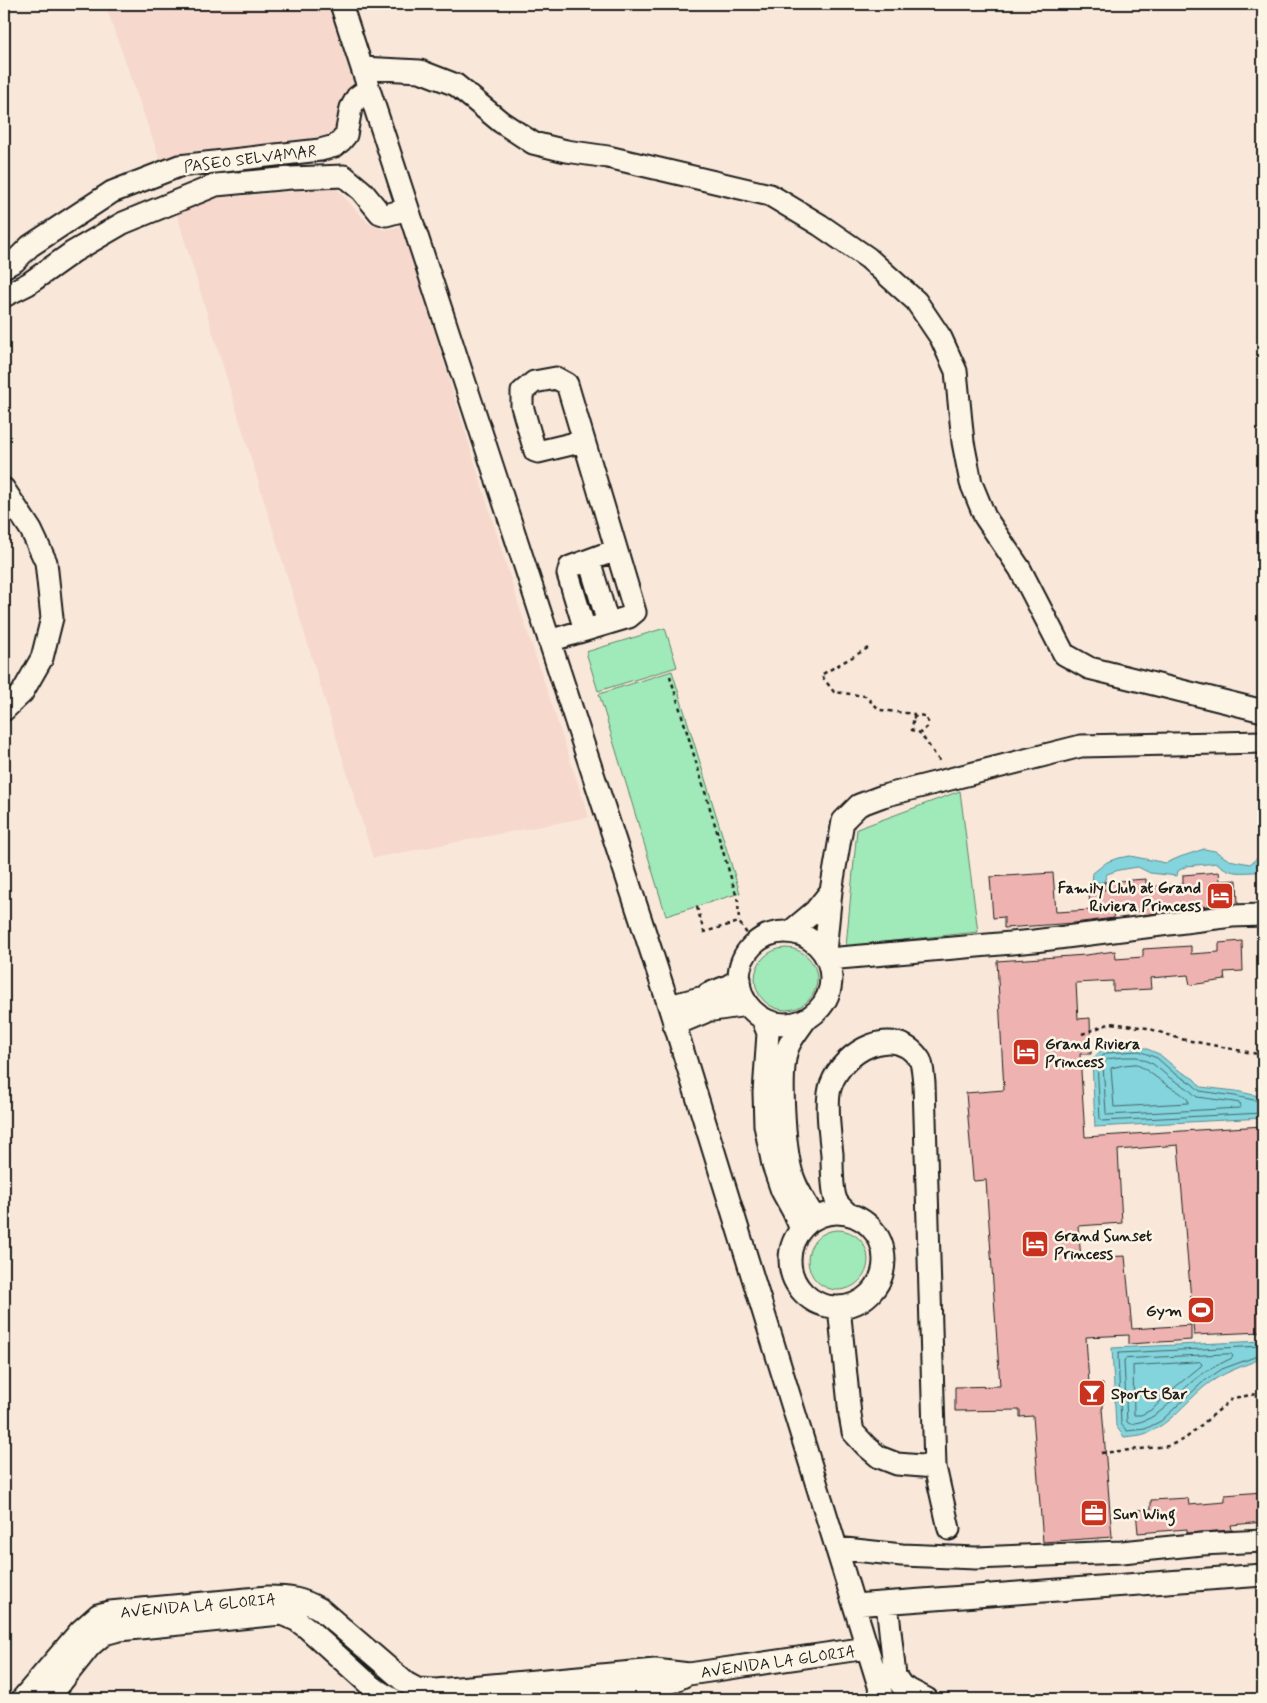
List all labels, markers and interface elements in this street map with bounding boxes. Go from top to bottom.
street label: PASEO SELVAMAR [183,141,318,178]
place label: Family Club at Grand Riviera Princess [1058,878,1202,917]
hotel icon: Family Club at Grand Riviera Princess [1205,881,1235,911]
place label: Grand Riviera Princess [1045,1034,1140,1073]
hotel icon: Grand Riviera Princess [1011,1037,1041,1067]
place label: Grand Sunset Princess [1054,1226,1152,1265]
hotel icon: Grand Sunset Princess [1020,1229,1050,1259]
sports icon: Gym [1186,1295,1216,1325]
place label: Gym [1146,1301,1182,1322]
bar icon: Sports Bar [1077,1378,1107,1408]
place label: Sports Bar [1111,1384,1188,1405]
office icon: Sun Wing [1079,1498,1109,1528]
place label: Sun Wing [1113,1504,1175,1527]
street label: AVENIDA LA GLORIA [119,1589,277,1624]
street label: AVENIDA LA GLORIA [699,1641,857,1684]

